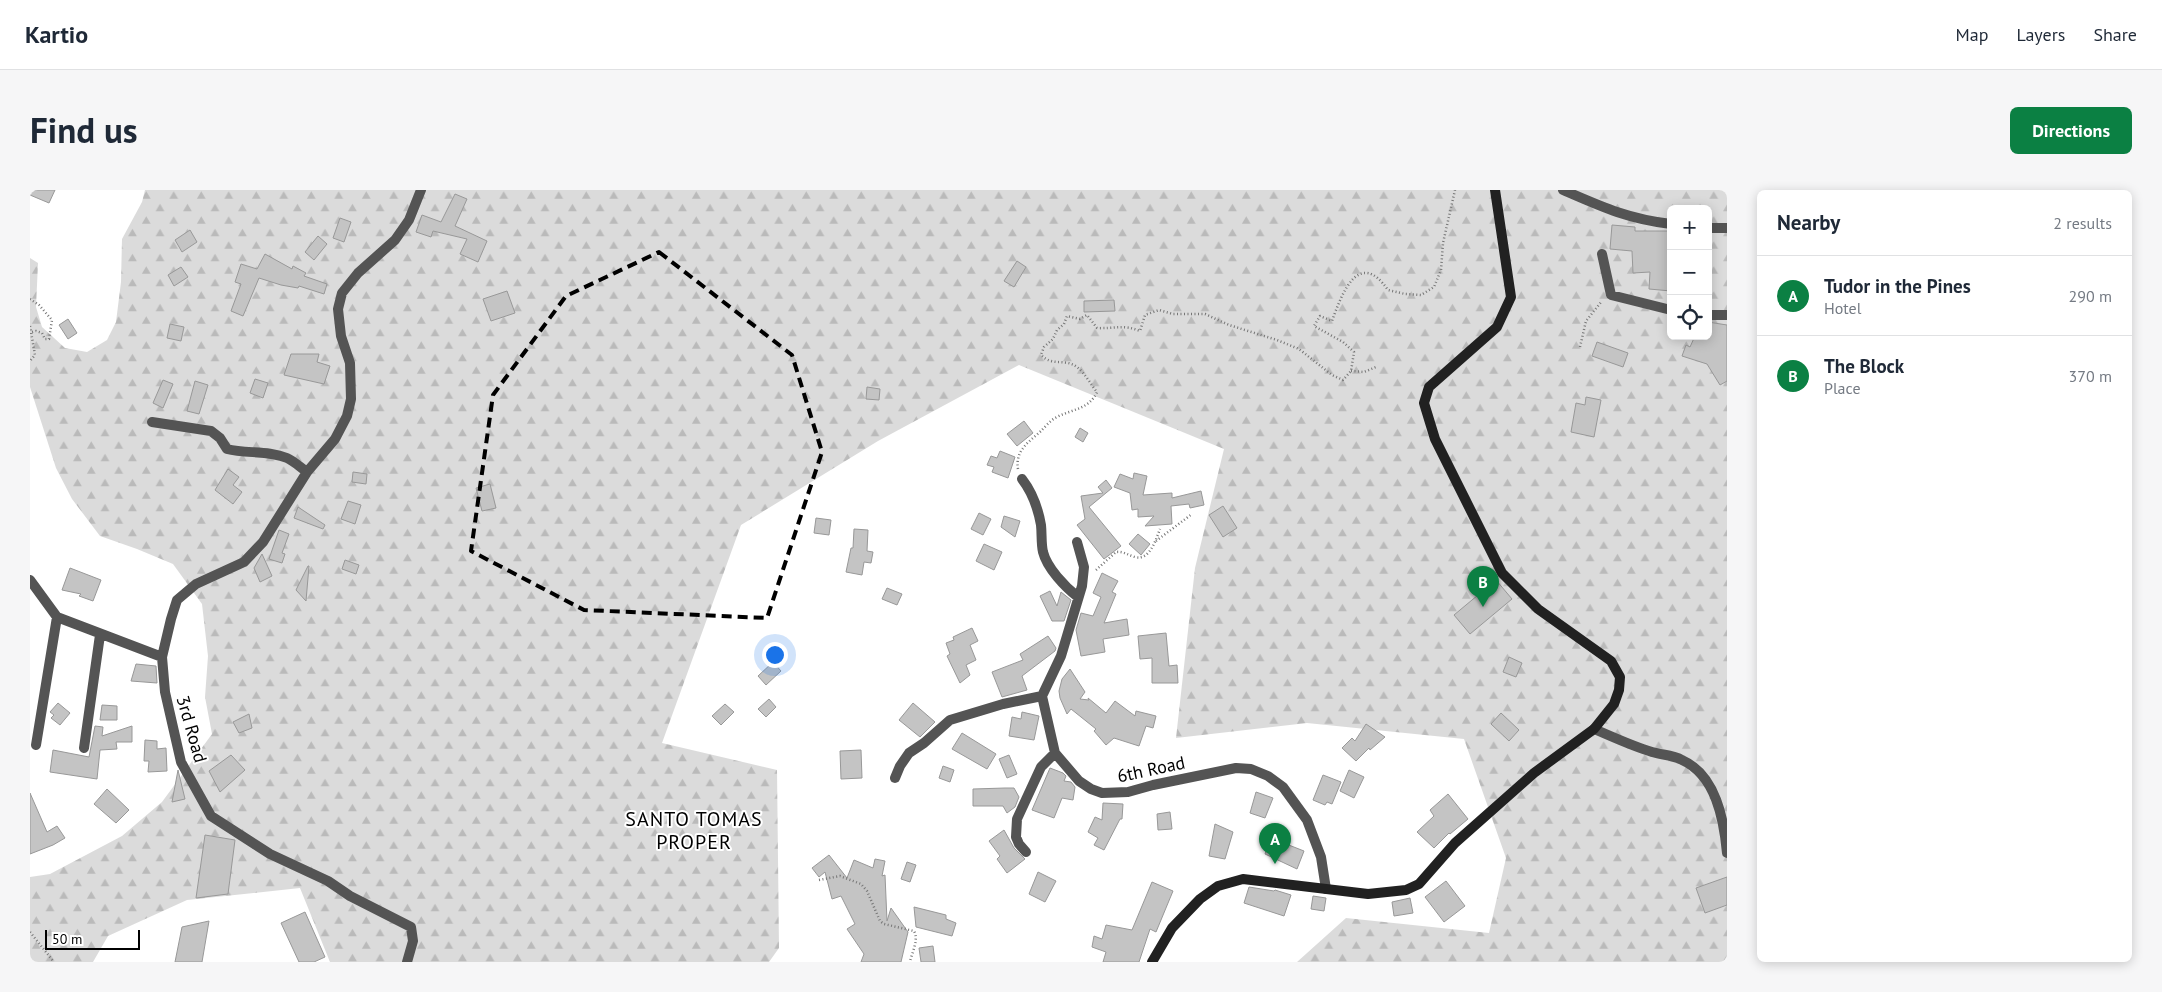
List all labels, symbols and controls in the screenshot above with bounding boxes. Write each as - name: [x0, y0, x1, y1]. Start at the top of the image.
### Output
- text: Kartio: [25, 19, 88, 50]
- text: Map: [1956, 23, 1988, 46]
- text: Layers: [2016, 23, 2065, 46]
- text: Share: [2093, 23, 2137, 46]
- text: Find us: [30, 107, 138, 153]
- button: Directions: [2010, 107, 2132, 154]
- map controls: [1667, 205, 1712, 340]
- button: +: [1667, 205, 1712, 250]
- text: Nearby: [1777, 209, 1840, 236]
- text: 2 results: [2053, 213, 2112, 233]
- button: −: [1667, 250, 1712, 295]
- text: Tudor in the Pines: [1824, 274, 1971, 298]
- text: A: [1788, 286, 1798, 306]
- text: 290 m: [2069, 286, 2112, 306]
- button: locate: [1667, 295, 1712, 340]
- text: Hotel: [1824, 298, 1861, 318]
- text: The Block: [1824, 354, 1904, 378]
- text: B: [1788, 366, 1798, 386]
- text: 370 m: [2069, 366, 2112, 386]
- text: Place: [1824, 378, 1861, 398]
- pin: B: [1467, 566, 1499, 607]
- your location: [762, 642, 788, 668]
- street label: 3rd Road: [172, 693, 212, 765]
- street label: 6th Road: [1115, 751, 1187, 787]
- district label: SANTO TOMAS PROPER: [625, 806, 763, 855]
- pin: A: [1259, 823, 1291, 864]
- scale bar: [45, 927, 140, 950]
- text: 50 m: [52, 930, 82, 948]

